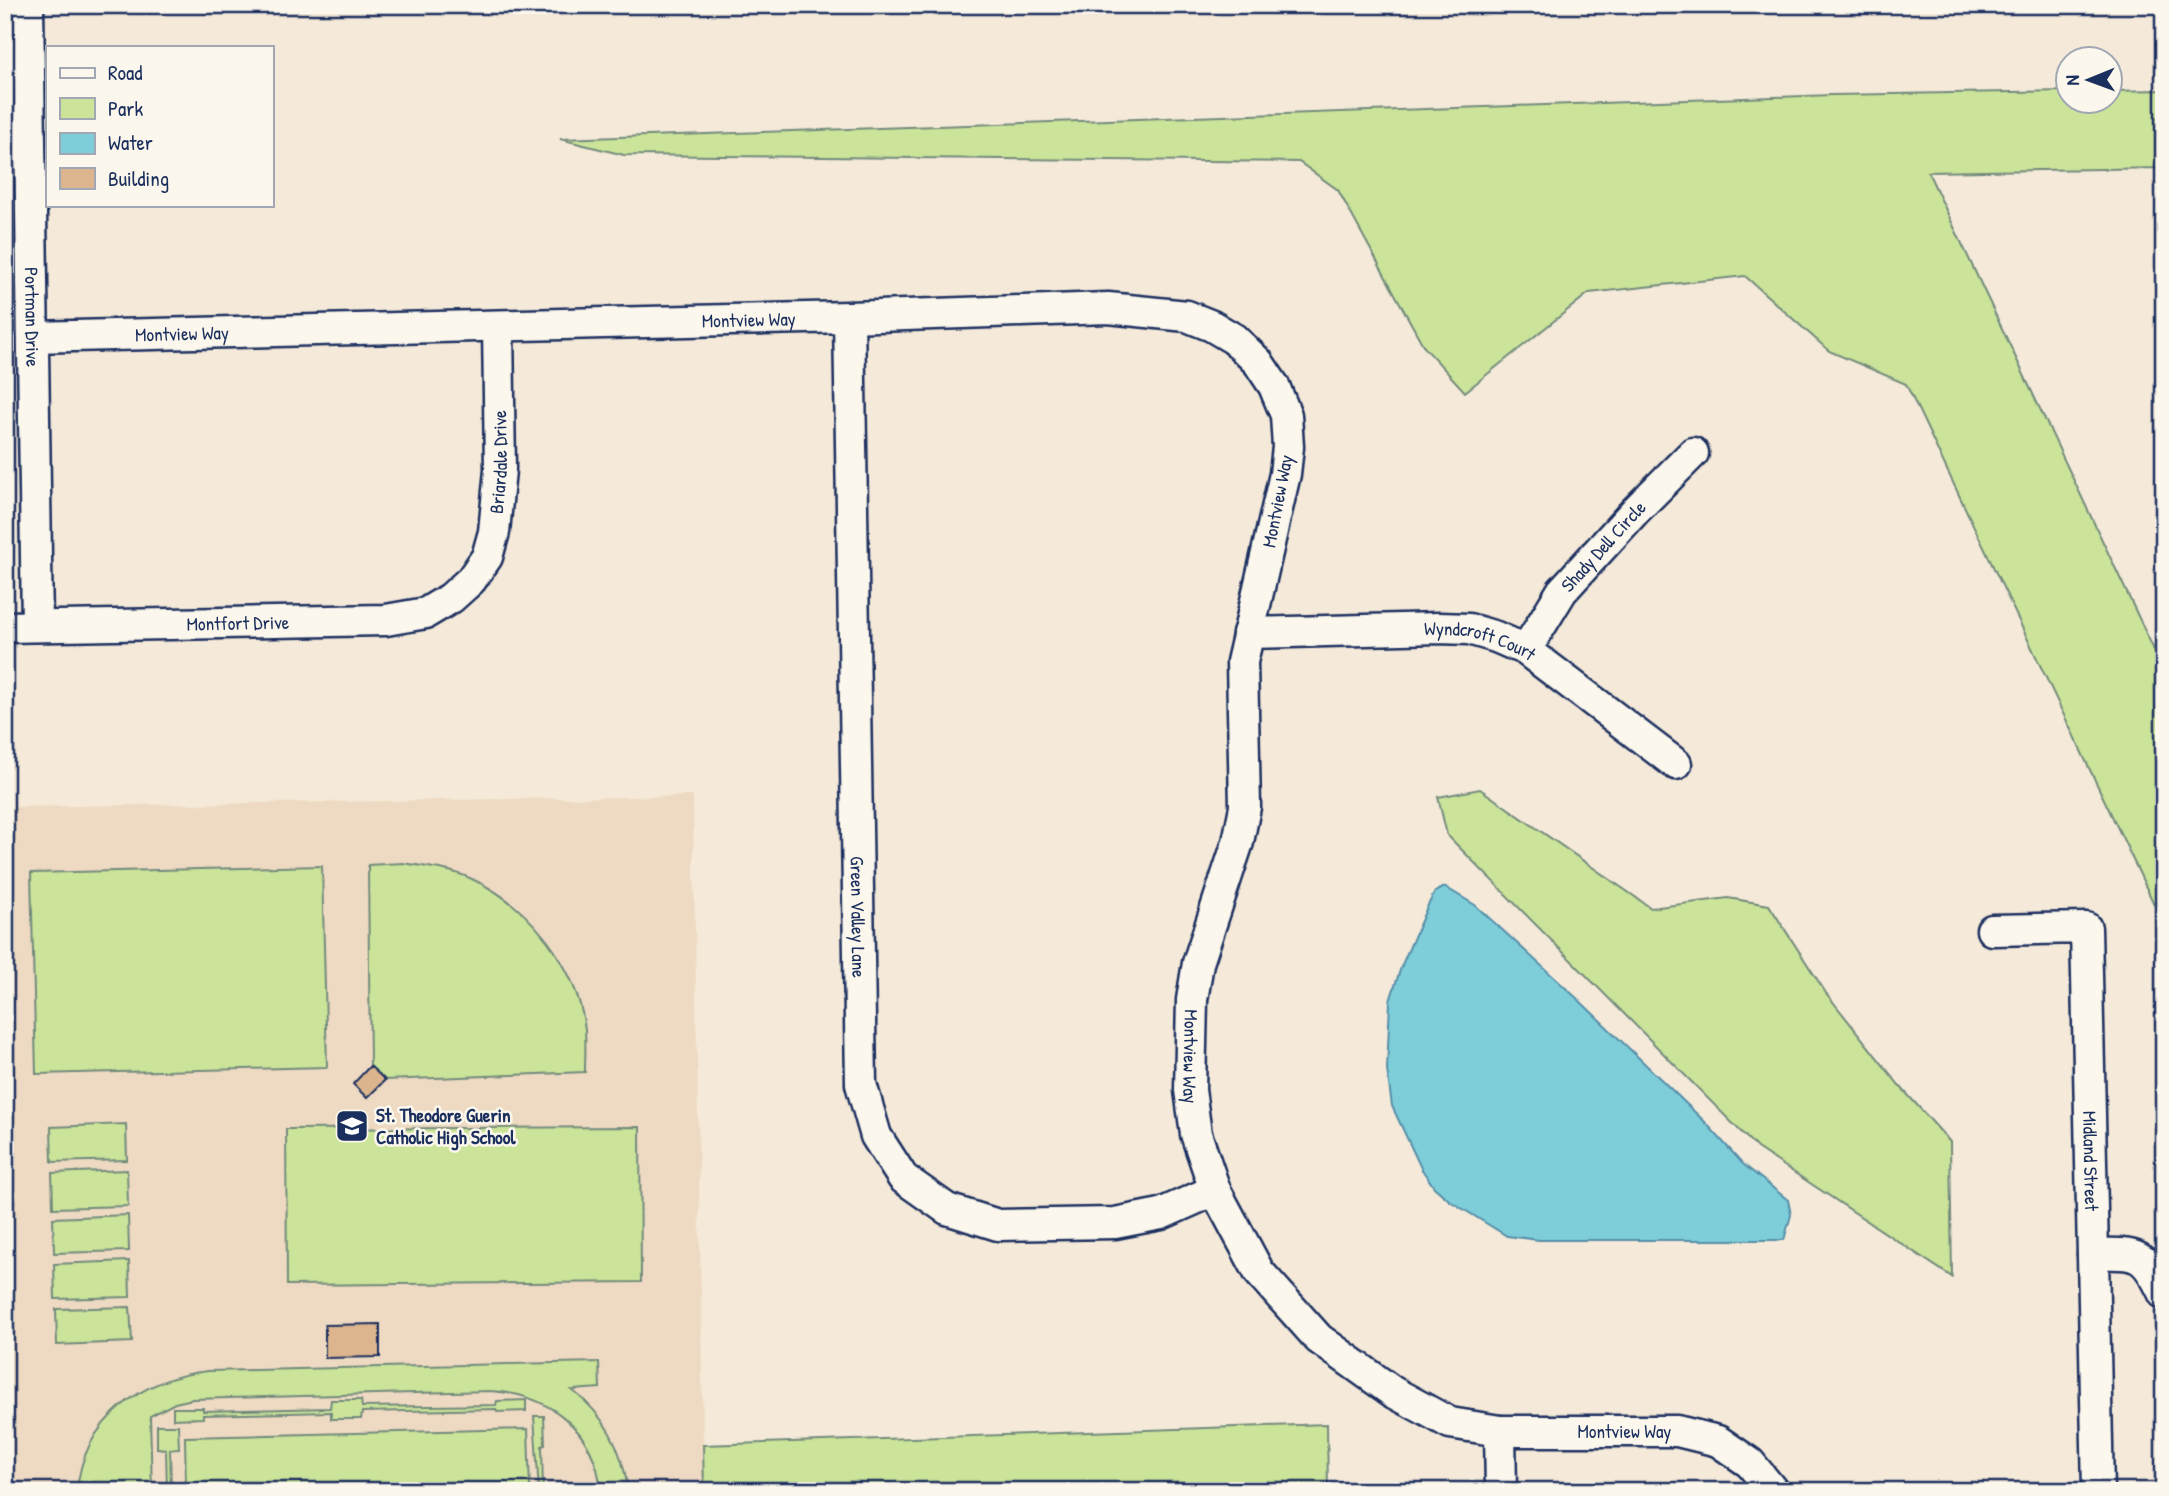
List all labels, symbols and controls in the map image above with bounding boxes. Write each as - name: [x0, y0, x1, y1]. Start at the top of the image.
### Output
- legend: [46, 46, 273, 206]
- north arrow: [2054, 46, 2124, 116]
- text: Road: [108, 58, 142, 87]
- text: N: [2059, 75, 2085, 86]
- text: Park: [108, 94, 143, 123]
- text: Water: [108, 128, 153, 157]
- text: Building: [108, 164, 169, 193]
- street label: Portman Drive: [19, 267, 46, 368]
- street label: Montview Way: [701, 305, 796, 334]
- street label: Montview Way: [135, 319, 229, 347]
- street label: Briardale Drive: [483, 410, 513, 515]
- street label: Montview Way: [1255, 452, 1299, 550]
- street label: Shady Dell Circle: [1555, 494, 1652, 597]
- street label: Montfort Drive: [186, 609, 290, 637]
- street label: Wyndcroft Court: [1424, 615, 1542, 667]
- street label: Green Valley Lane: [844, 856, 872, 978]
- street label: Montview Way: [1177, 1009, 1205, 1105]
- place label: St. Theodore Guerin Catholic High School: [376, 1102, 516, 1151]
- school or university icon: St. Theodore Guerin Catholic High School: [333, 1107, 371, 1145]
- street label: Midland Street: [2077, 1111, 2105, 1212]
- street label: Montview Way: [1577, 1418, 1671, 1444]

